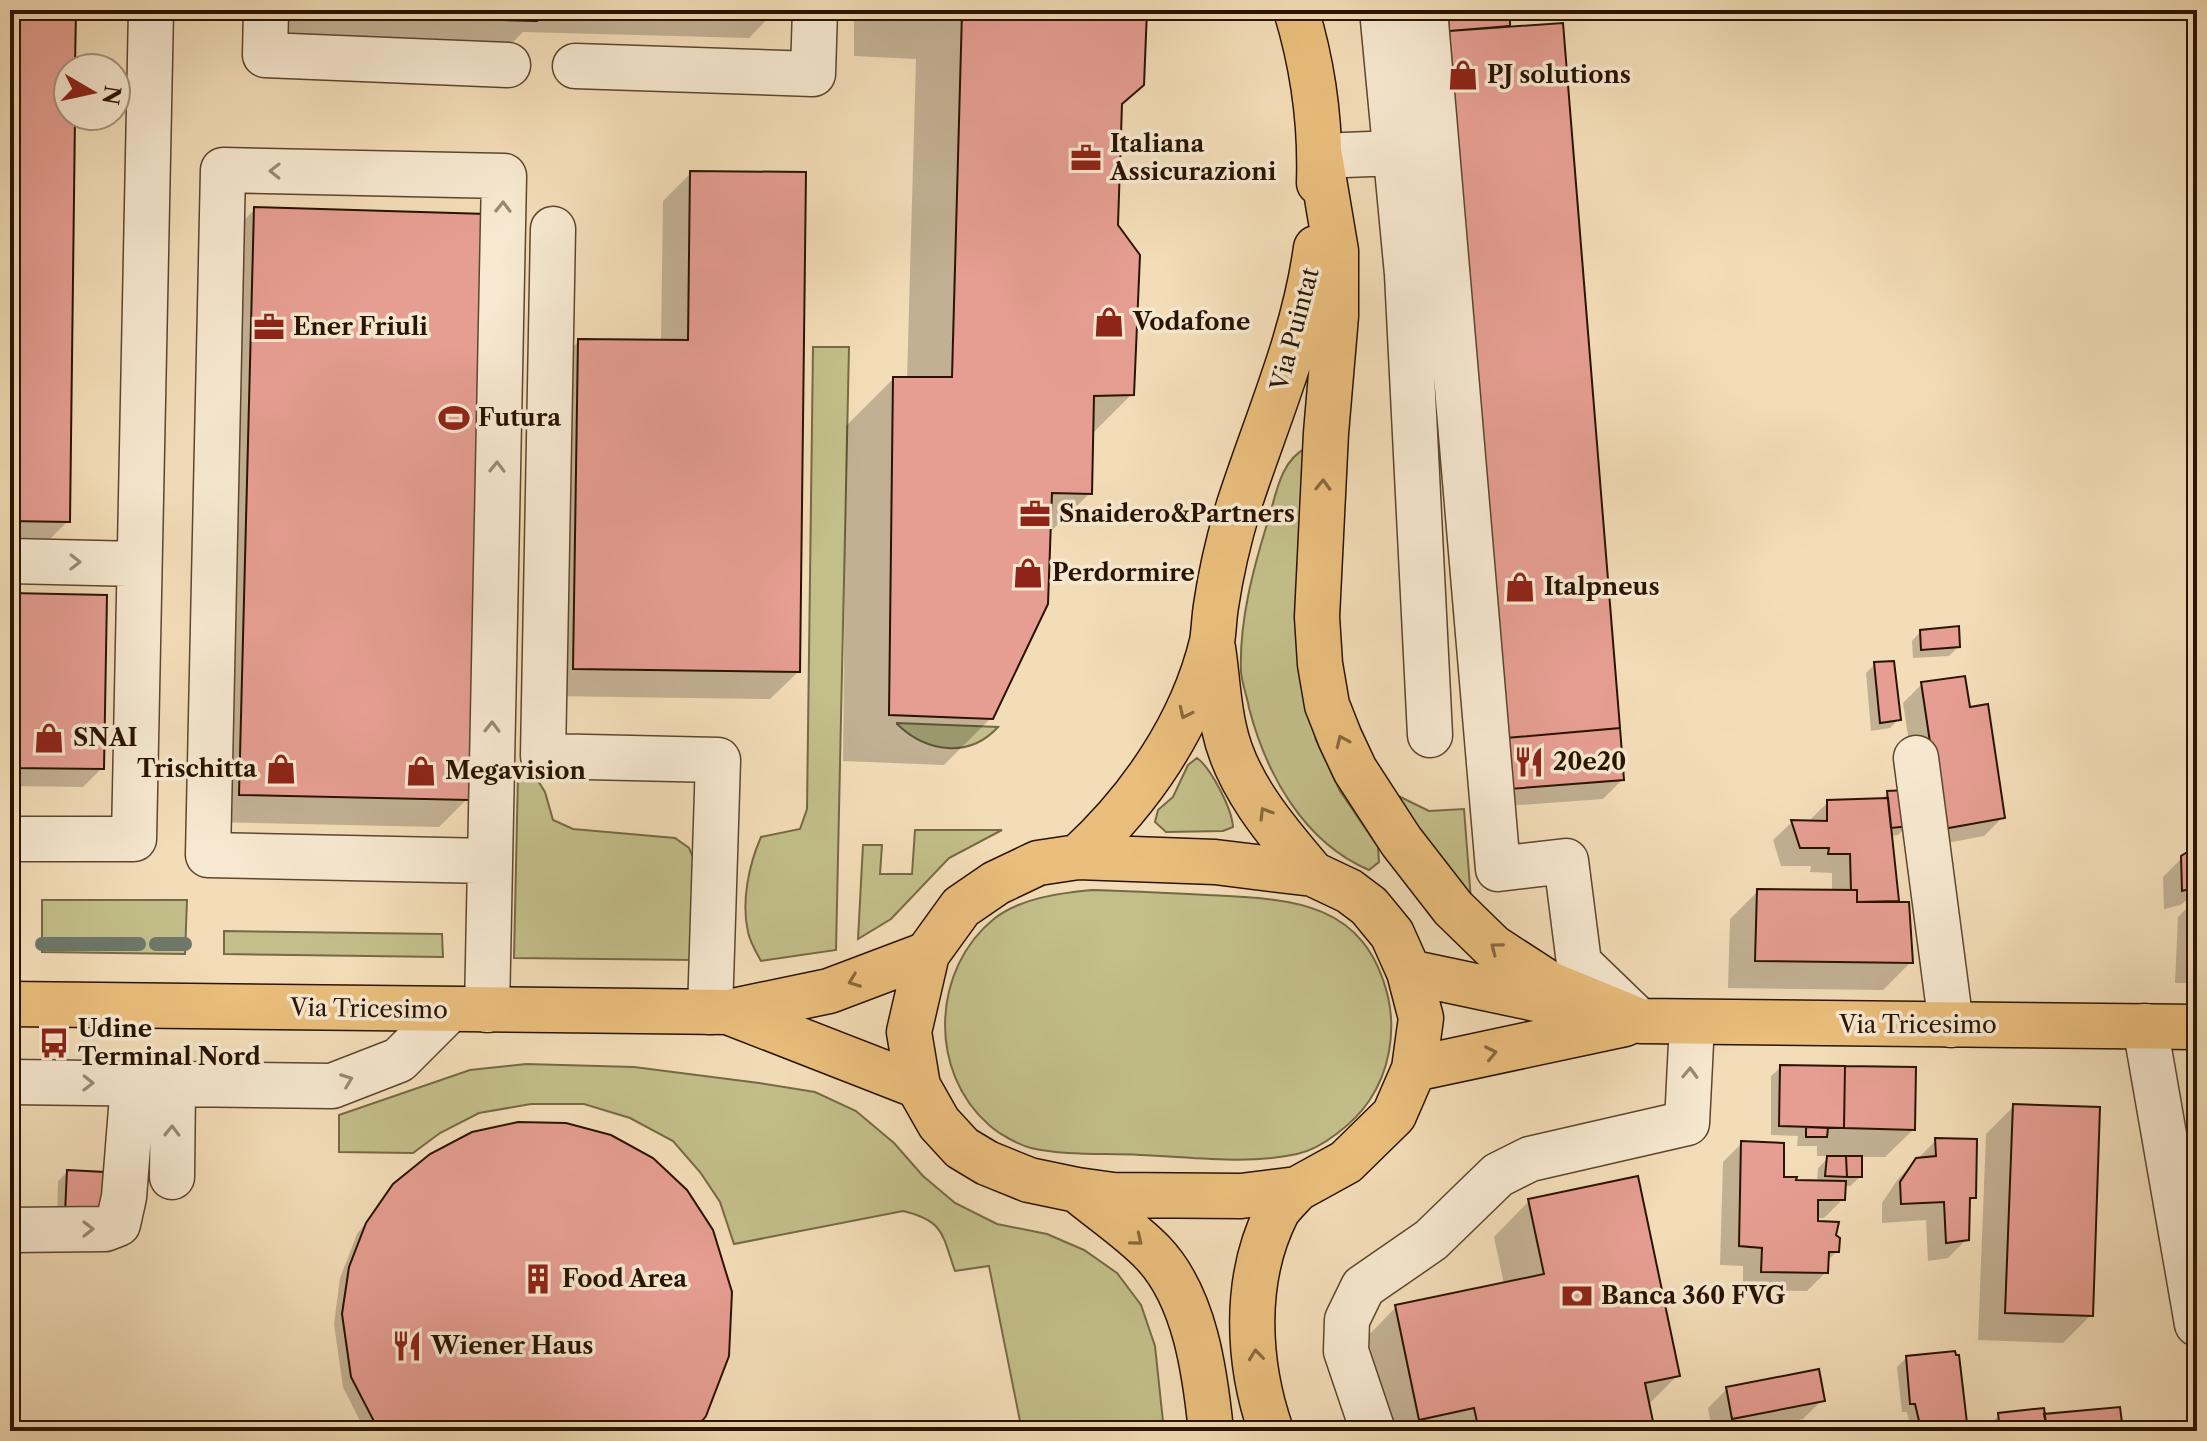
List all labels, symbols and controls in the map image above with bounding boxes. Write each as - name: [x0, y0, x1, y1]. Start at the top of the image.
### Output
- north arrow: [52, 52, 132, 132]
- shop icon: PJ solutions: [1446, 58, 1480, 92]
- place label: PJ solutions: [1487, 60, 1631, 89]
- text: N: [96, 83, 126, 107]
- place label: Italiana Assicurazioni: [1109, 129, 1277, 186]
- office icon: Italiana Assicurazioni: [1069, 141, 1103, 175]
- one-way arrow: [268, 163, 281, 180]
- one-way arrow: [495, 200, 512, 213]
- street label: Via Puintat: [1264, 264, 1325, 394]
- shop icon: Vodafone: [1092, 305, 1126, 339]
- place label: Vodafone: [1132, 307, 1250, 336]
- office icon: Ener Friuli: [252, 310, 286, 344]
- place label: Ener Friuli: [293, 312, 428, 341]
- sports icon: Futura: [437, 401, 471, 435]
- place label: Futura: [478, 403, 562, 432]
- one-way arrow: [489, 460, 506, 473]
- one-way arrow: [1315, 478, 1332, 491]
- office icon: Snaidero&Partners: [1018, 497, 1052, 531]
- place label: Snaidero&Partners: [1059, 499, 1295, 528]
- one-way arrow: [69, 554, 82, 571]
- shop icon: Perdormire: [1011, 556, 1045, 590]
- place label: Perdormire: [1052, 558, 1195, 587]
- shop icon: Italpneus: [1503, 570, 1537, 604]
- place label: Italpneus: [1544, 572, 1660, 601]
- one-way arrow: [1179, 705, 1195, 720]
- one-way arrow: [483, 720, 500, 733]
- shop icon: SNAI: [32, 721, 66, 755]
- place label: SNAI: [73, 723, 138, 752]
- one-way arrow: [1335, 735, 1351, 749]
- restaurant icon: 20e20: [1512, 745, 1546, 779]
- place label: 20e20: [1553, 747, 1626, 776]
- shop icon: Trischitta: [264, 752, 298, 786]
- place label: Trischitta: [137, 754, 258, 783]
- shop icon: Megavision: [404, 754, 438, 788]
- place label: Megavision: [445, 756, 587, 785]
- one-way arrow: [1259, 807, 1275, 822]
- one-way arrow: [1490, 943, 1505, 958]
- one-way arrow: [848, 971, 862, 988]
- street label: Via Tricesimo: [289, 993, 448, 1024]
- street label: Via Tricesimo: [1838, 1010, 1997, 1039]
- place label: Udine Terminal Nord: [78, 1014, 261, 1071]
- bus stop icon: Udine Terminal Nord: [37, 1026, 71, 1060]
- one-way arrow: [1483, 1045, 1497, 1062]
- one-way arrow: [1681, 1066, 1698, 1079]
- one-way arrow: [339, 1073, 353, 1090]
- one-way arrow: [82, 1075, 95, 1092]
- one-way arrow: [164, 1124, 181, 1137]
- one-way arrow: [82, 1220, 95, 1238]
- one-way arrow: [1128, 1230, 1142, 1245]
- building icon: Food Area: [521, 1262, 555, 1296]
- place label: Food Area: [562, 1264, 688, 1293]
- bank icon: Banca 360 FVG: [1560, 1279, 1594, 1313]
- place label: Banca 360 FVG: [1601, 1281, 1785, 1310]
- restaurant icon: Wiener Haus: [390, 1329, 424, 1363]
- place label: Wiener Haus: [430, 1331, 593, 1360]
- one-way arrow: [1247, 1348, 1264, 1361]

